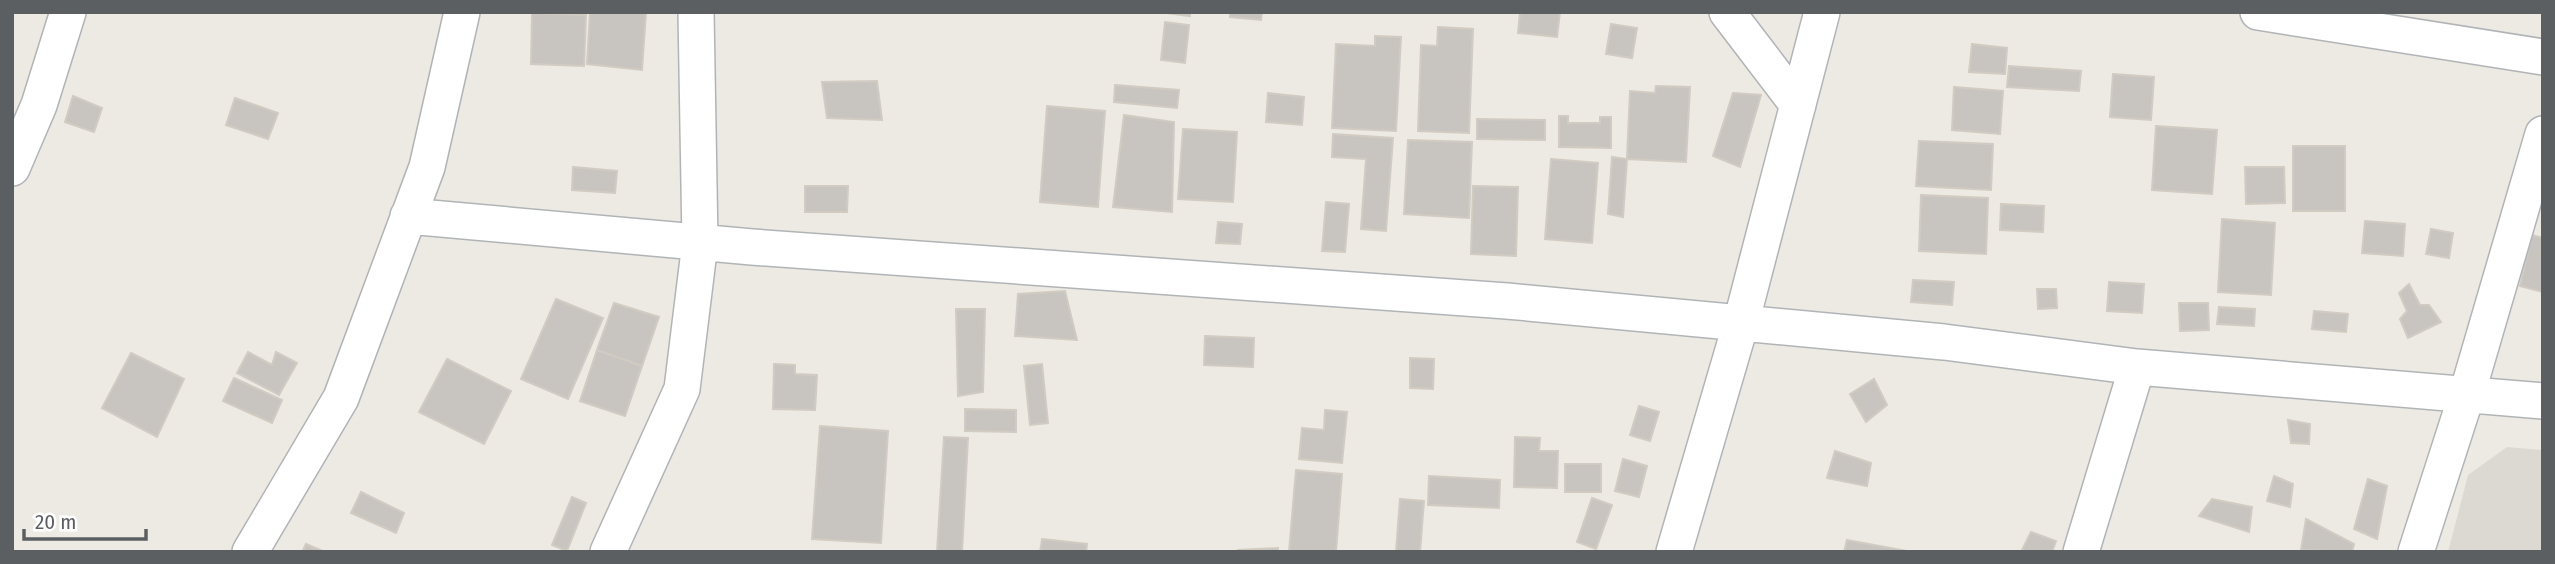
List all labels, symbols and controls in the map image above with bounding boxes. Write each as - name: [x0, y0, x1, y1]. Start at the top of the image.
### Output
- scale bar: [24, 498, 147, 542]
- text: 20 m: [35, 509, 76, 535]

